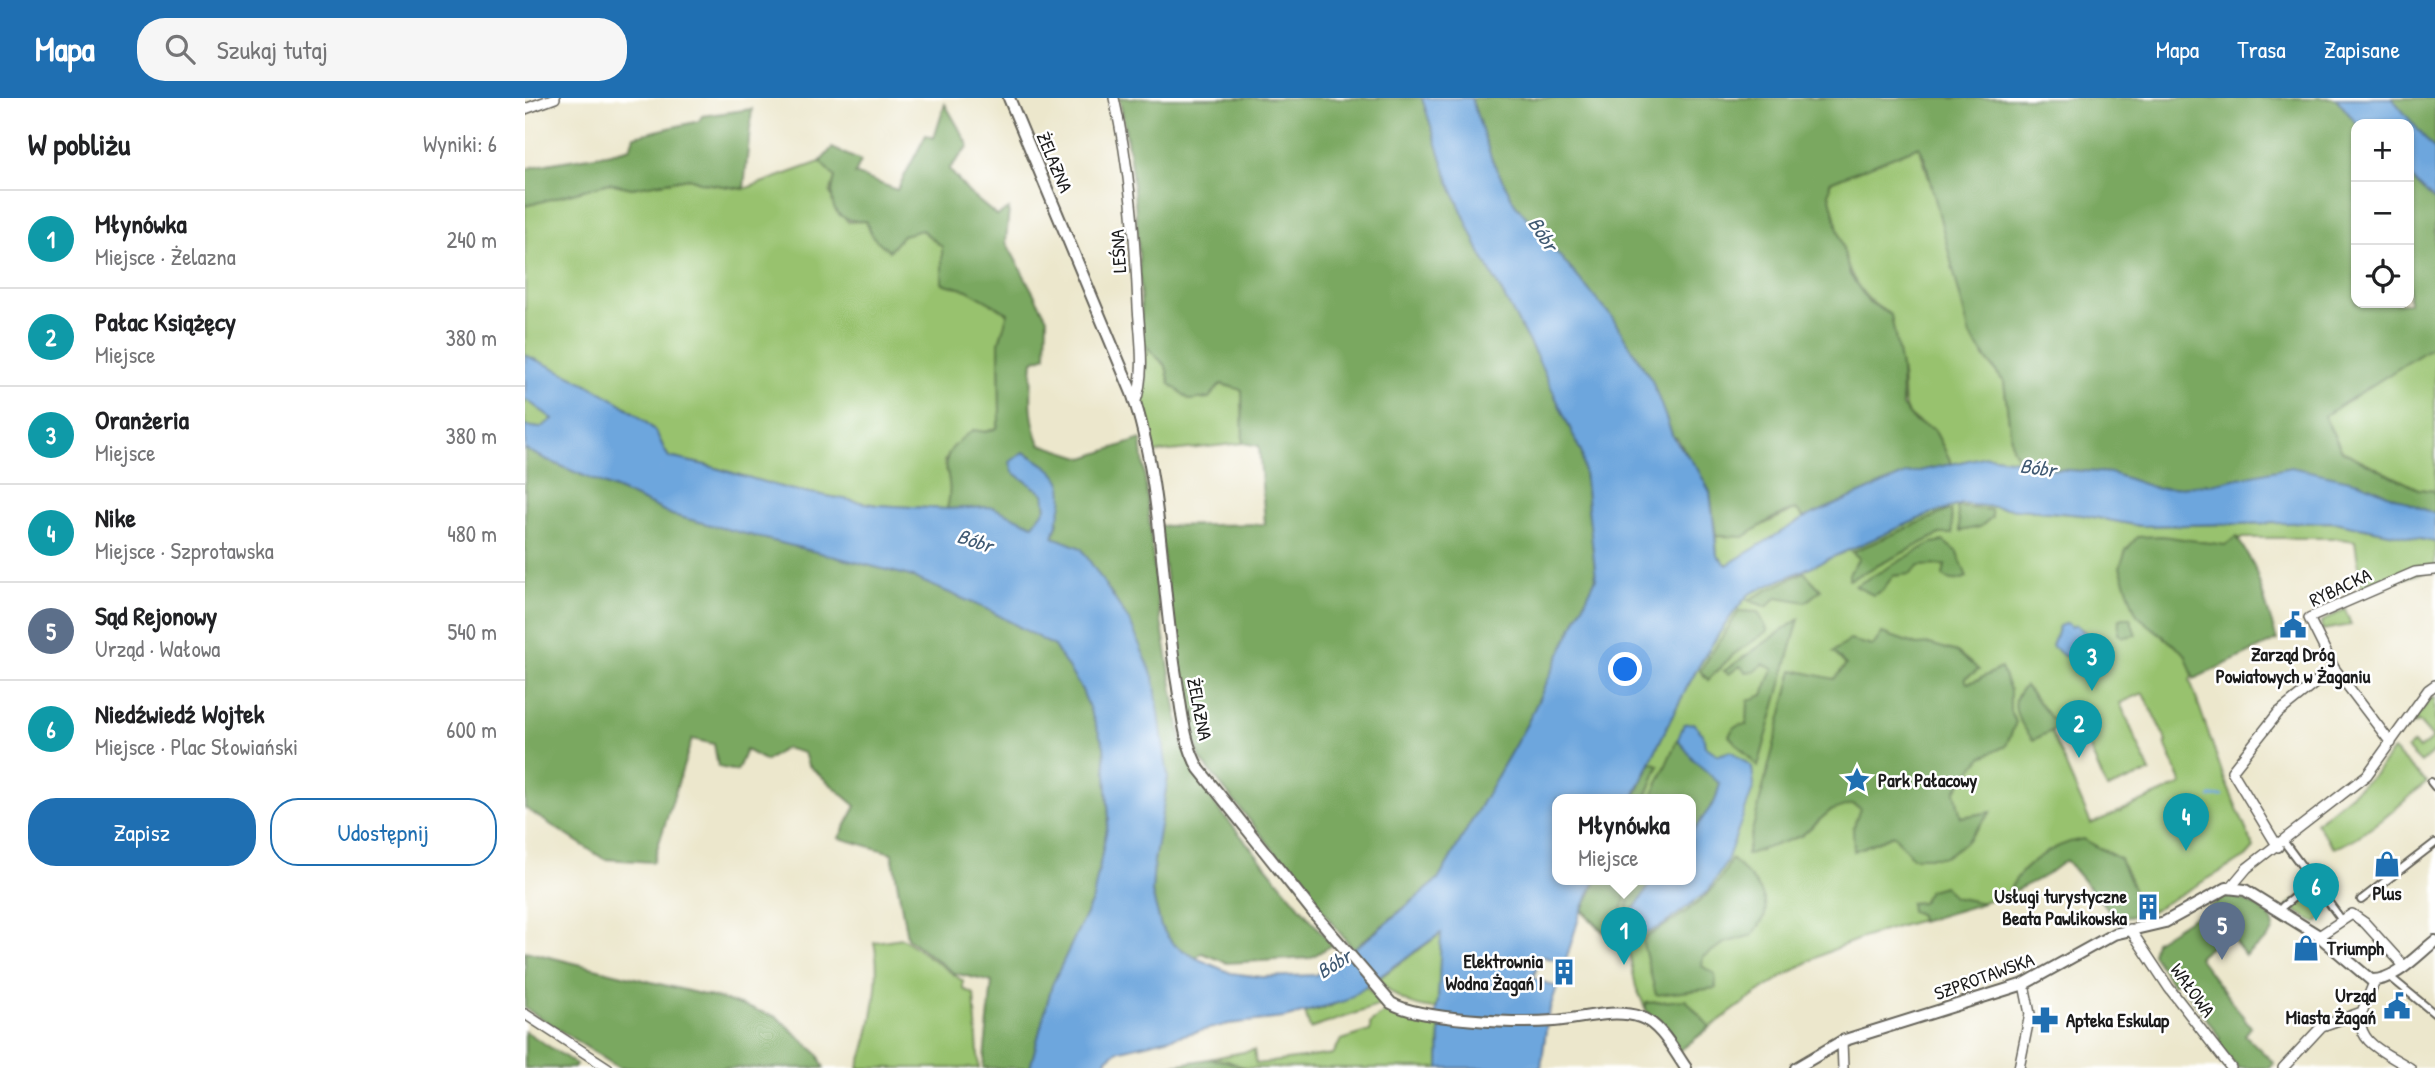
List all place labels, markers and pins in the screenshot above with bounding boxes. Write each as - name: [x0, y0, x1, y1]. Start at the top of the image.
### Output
- public building icon: Zarząd Dróg Powiatowych w Żaganiu: [2278, 610, 2308, 640]
- pin: 3: [2069, 633, 2115, 691]
- place label: Zarząd Dróg Powiatowych w Żaganiu: [2216, 641, 2371, 690]
- pin: 2: [2056, 700, 2102, 758]
- place icon: Park Pałacowy: [1842, 765, 1872, 795]
- place label: Park Pałacowy: [1878, 767, 1977, 794]
- pin: 4: [2163, 793, 2209, 851]
- shop icon: Plus: [2372, 849, 2402, 879]
- pin: 6: [2293, 863, 2339, 921]
- place label: Plus: [2372, 880, 2402, 906]
- place label: Usługi turystyczne Beata Pawlikowska: [1994, 883, 2128, 931]
- building icon: Usługi turystyczne Beata Pawlikowska: [2133, 892, 2163, 922]
- pin: 5: [2199, 902, 2245, 960]
- pin: 1: [1601, 907, 1647, 965]
- shop icon: Triumph: [2291, 933, 2321, 963]
- place label: Triumph: [2326, 935, 2384, 962]
- place label: Elektrownia Wodna Żagań I: [1445, 948, 1544, 997]
- building icon: Elektrownia Wodna Żagań I: [1549, 957, 1579, 987]
- place label: Urząd Miasta Żagań: [2286, 982, 2377, 1031]
- public building icon: Urząd Miasta Żagań: [2382, 991, 2412, 1021]
- pharmacy icon: Apteka Eskulap: [2030, 1005, 2060, 1035]
- place label: Apteka Eskulap: [2066, 1007, 2170, 1034]

